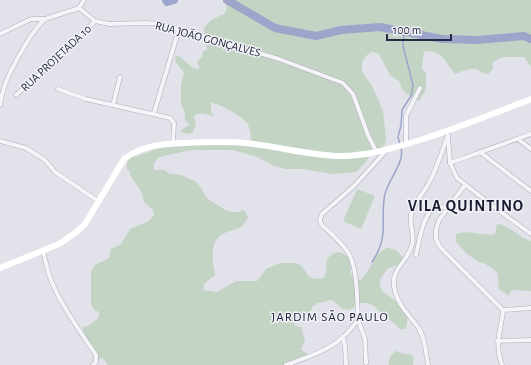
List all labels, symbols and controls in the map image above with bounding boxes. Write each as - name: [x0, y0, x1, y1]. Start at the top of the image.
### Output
- scale bar: [387, 16, 451, 42]
- street label: RUA JOÃO GONÇALVES: [154, 17, 263, 59]
- street label: RUA PROJETADA 10: [18, 22, 94, 94]
- text: 100 m: [393, 24, 421, 36]
- district label: VILA QUINTINO: [408, 198, 524, 215]
- district label: JARDIM SÃO PAULO: [271, 309, 389, 324]

